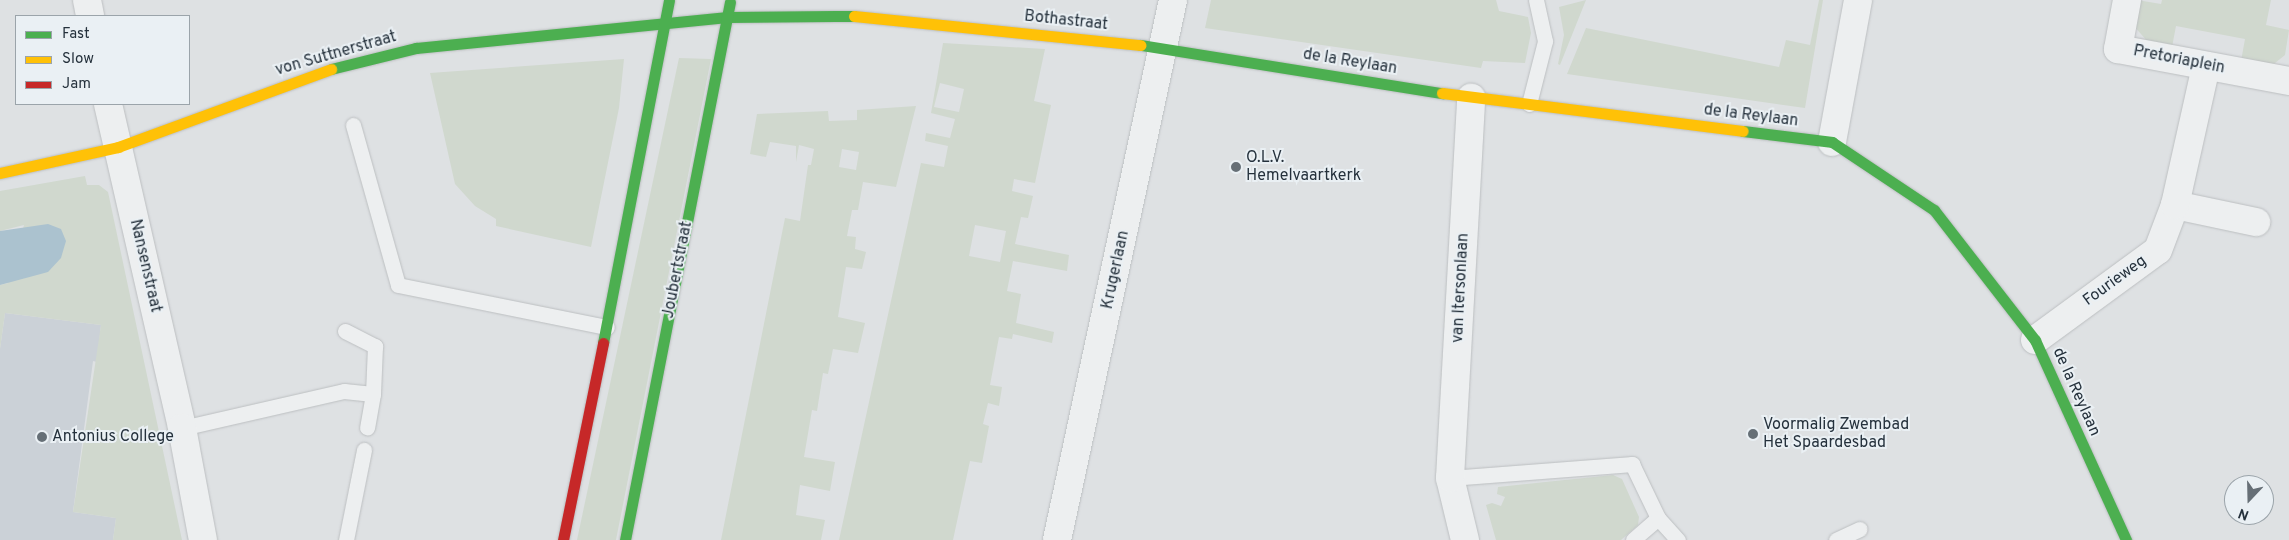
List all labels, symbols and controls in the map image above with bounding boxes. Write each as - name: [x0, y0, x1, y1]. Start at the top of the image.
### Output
- street label: Bothastraat: [1023, 7, 1109, 35]
- legend: [15, 15, 190, 105]
- text: Fast: [62, 25, 90, 44]
- street label: von Suttnerstraat: [273, 28, 399, 80]
- street label: Pretoriaplein: [2132, 42, 2226, 78]
- street label: de la Reylaan: [1302, 45, 1398, 79]
- text: Slow: [62, 50, 94, 69]
- text: Jam: [62, 75, 91, 94]
- street label: de la Reylaan: [1703, 101, 1799, 131]
- place label: O.L.V. Hemelvaartkerk: [1246, 148, 1361, 186]
- marker: O.L.V. Hemelvaartkerk: [1230, 161, 1242, 173]
- street label: Nansenstraat: [125, 218, 165, 314]
- street label: Joubertstraat: [659, 220, 697, 320]
- street label: Krugerlaan: [1098, 229, 1134, 311]
- street label: van Itersonlaan: [1449, 233, 1473, 343]
- street label: Fourieweg: [2080, 252, 2150, 310]
- street label: de la Reylaan: [2048, 345, 2104, 439]
- place label: Voormalig Zwembad Het Spaardesbad: [1763, 415, 1909, 453]
- place label: Antonius College: [52, 427, 174, 447]
- marker: Voormalig Zwembad Het Spaardesbad: [1747, 428, 1759, 440]
- marker: Antonius College: [36, 431, 48, 443]
- north arrow: [2224, 475, 2274, 525]
- text: N: [2236, 504, 2252, 523]

